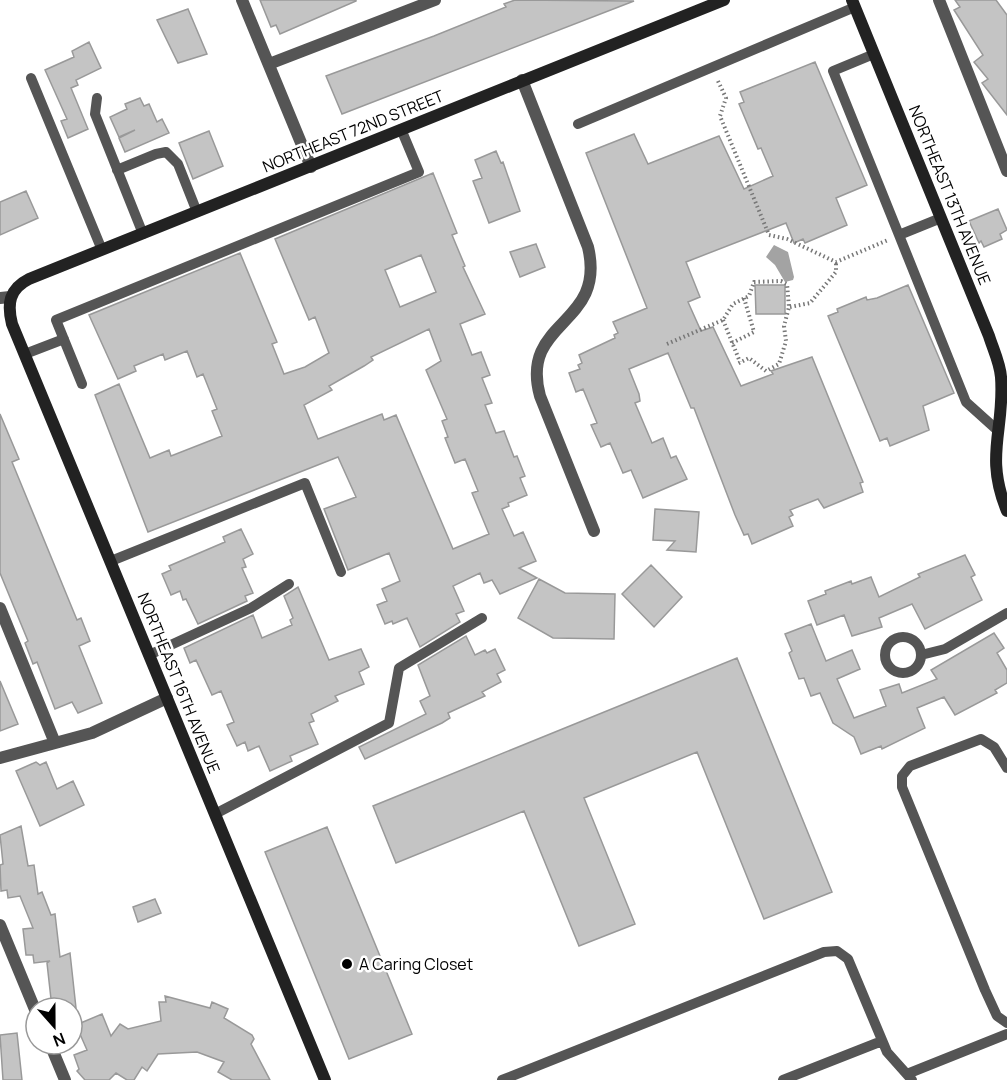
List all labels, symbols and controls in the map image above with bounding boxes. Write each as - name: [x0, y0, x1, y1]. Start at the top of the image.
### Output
- street label: NORTHEAST 72ND STREET: [259, 84, 447, 177]
- street label: NORTHEAST 13TH AVENUE: [904, 102, 996, 288]
- street label: NORTHEAST 16TH AVENUE: [133, 589, 225, 777]
- place label: A Caring Closet: [359, 953, 473, 975]
- marker: A Caring Closet: [340, 957, 354, 971]
- north arrow: [24, 996, 84, 1056]
- text: N: [50, 1028, 69, 1052]

